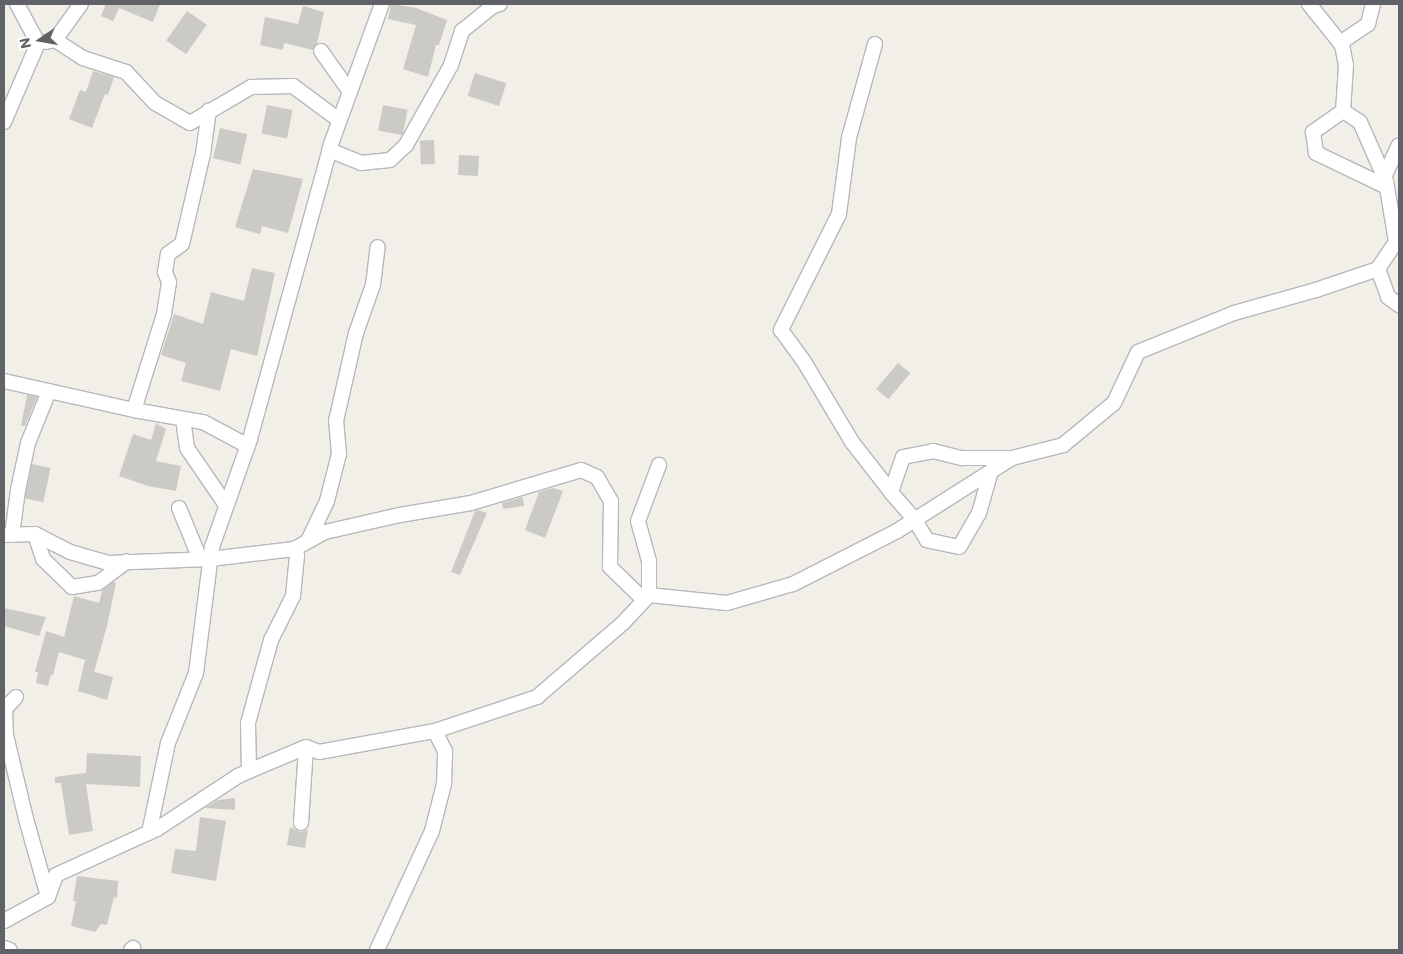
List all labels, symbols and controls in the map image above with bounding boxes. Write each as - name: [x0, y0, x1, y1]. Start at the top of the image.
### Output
- north arrow: [15, 15, 65, 65]
- text: N: [15, 36, 34, 50]

